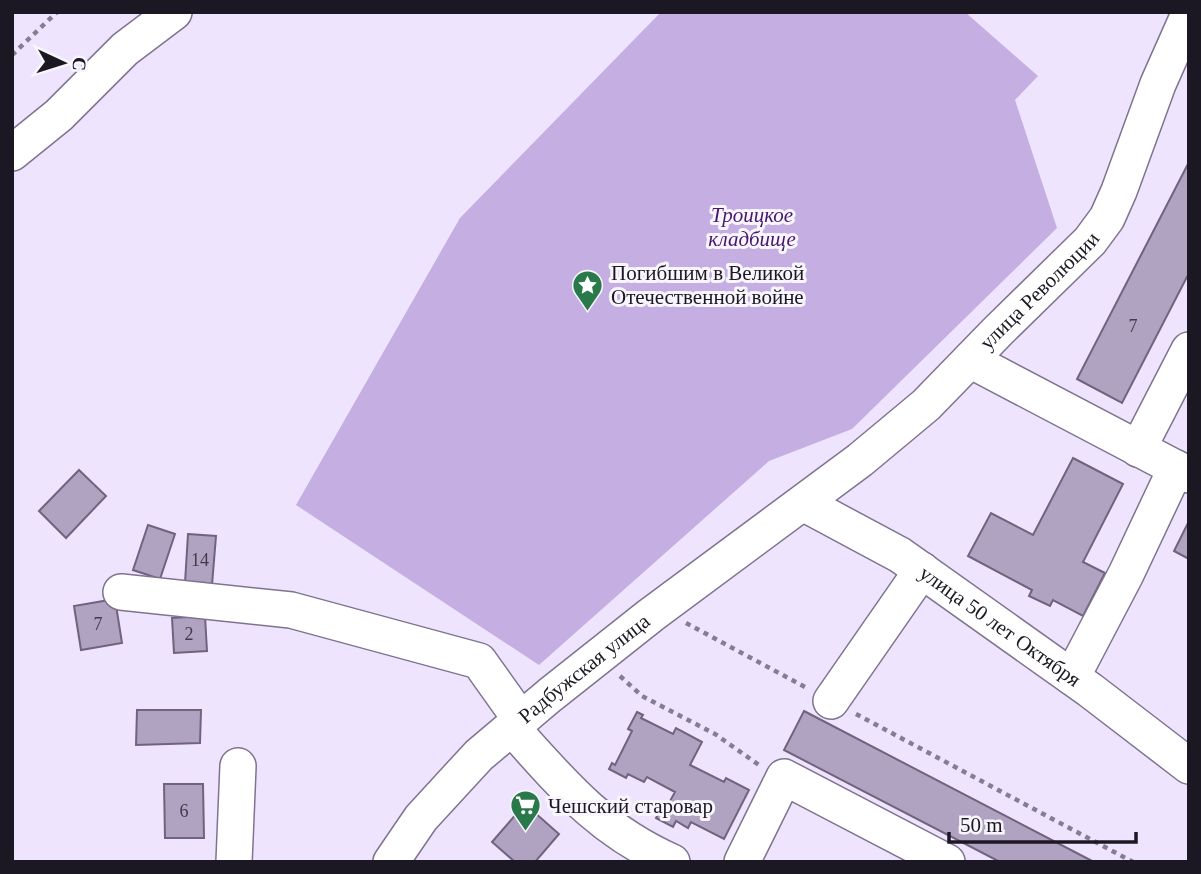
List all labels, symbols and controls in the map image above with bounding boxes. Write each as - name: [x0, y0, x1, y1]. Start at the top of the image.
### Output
- north arrow: [28, 28, 98, 98]
- text: С: [69, 57, 90, 72]
- park label: Троицкое кладбище: [708, 203, 796, 251]
- street label: улица Революции: [975, 227, 1105, 354]
- place label: Погибшим в Великой Отечественной войне: [611, 261, 804, 309]
- place icon: Погибшим в Великой Отечественной войне: [571, 268, 605, 312]
- house number: 7: [1129, 316, 1138, 336]
- house number: 14: [191, 550, 209, 570]
- street label: улица 50 лет Октября: [915, 561, 1086, 692]
- street label: Радбужская улица: [514, 608, 655, 728]
- house number: 7: [94, 614, 103, 634]
- house number: 2: [185, 624, 194, 644]
- supermarket icon: Чешский старовар: [508, 789, 542, 833]
- place label: Чешский старовар: [548, 794, 713, 818]
- scale bar: [949, 800, 1136, 844]
- house number: 6: [180, 801, 189, 821]
- text: 50 m: [960, 813, 1003, 837]

